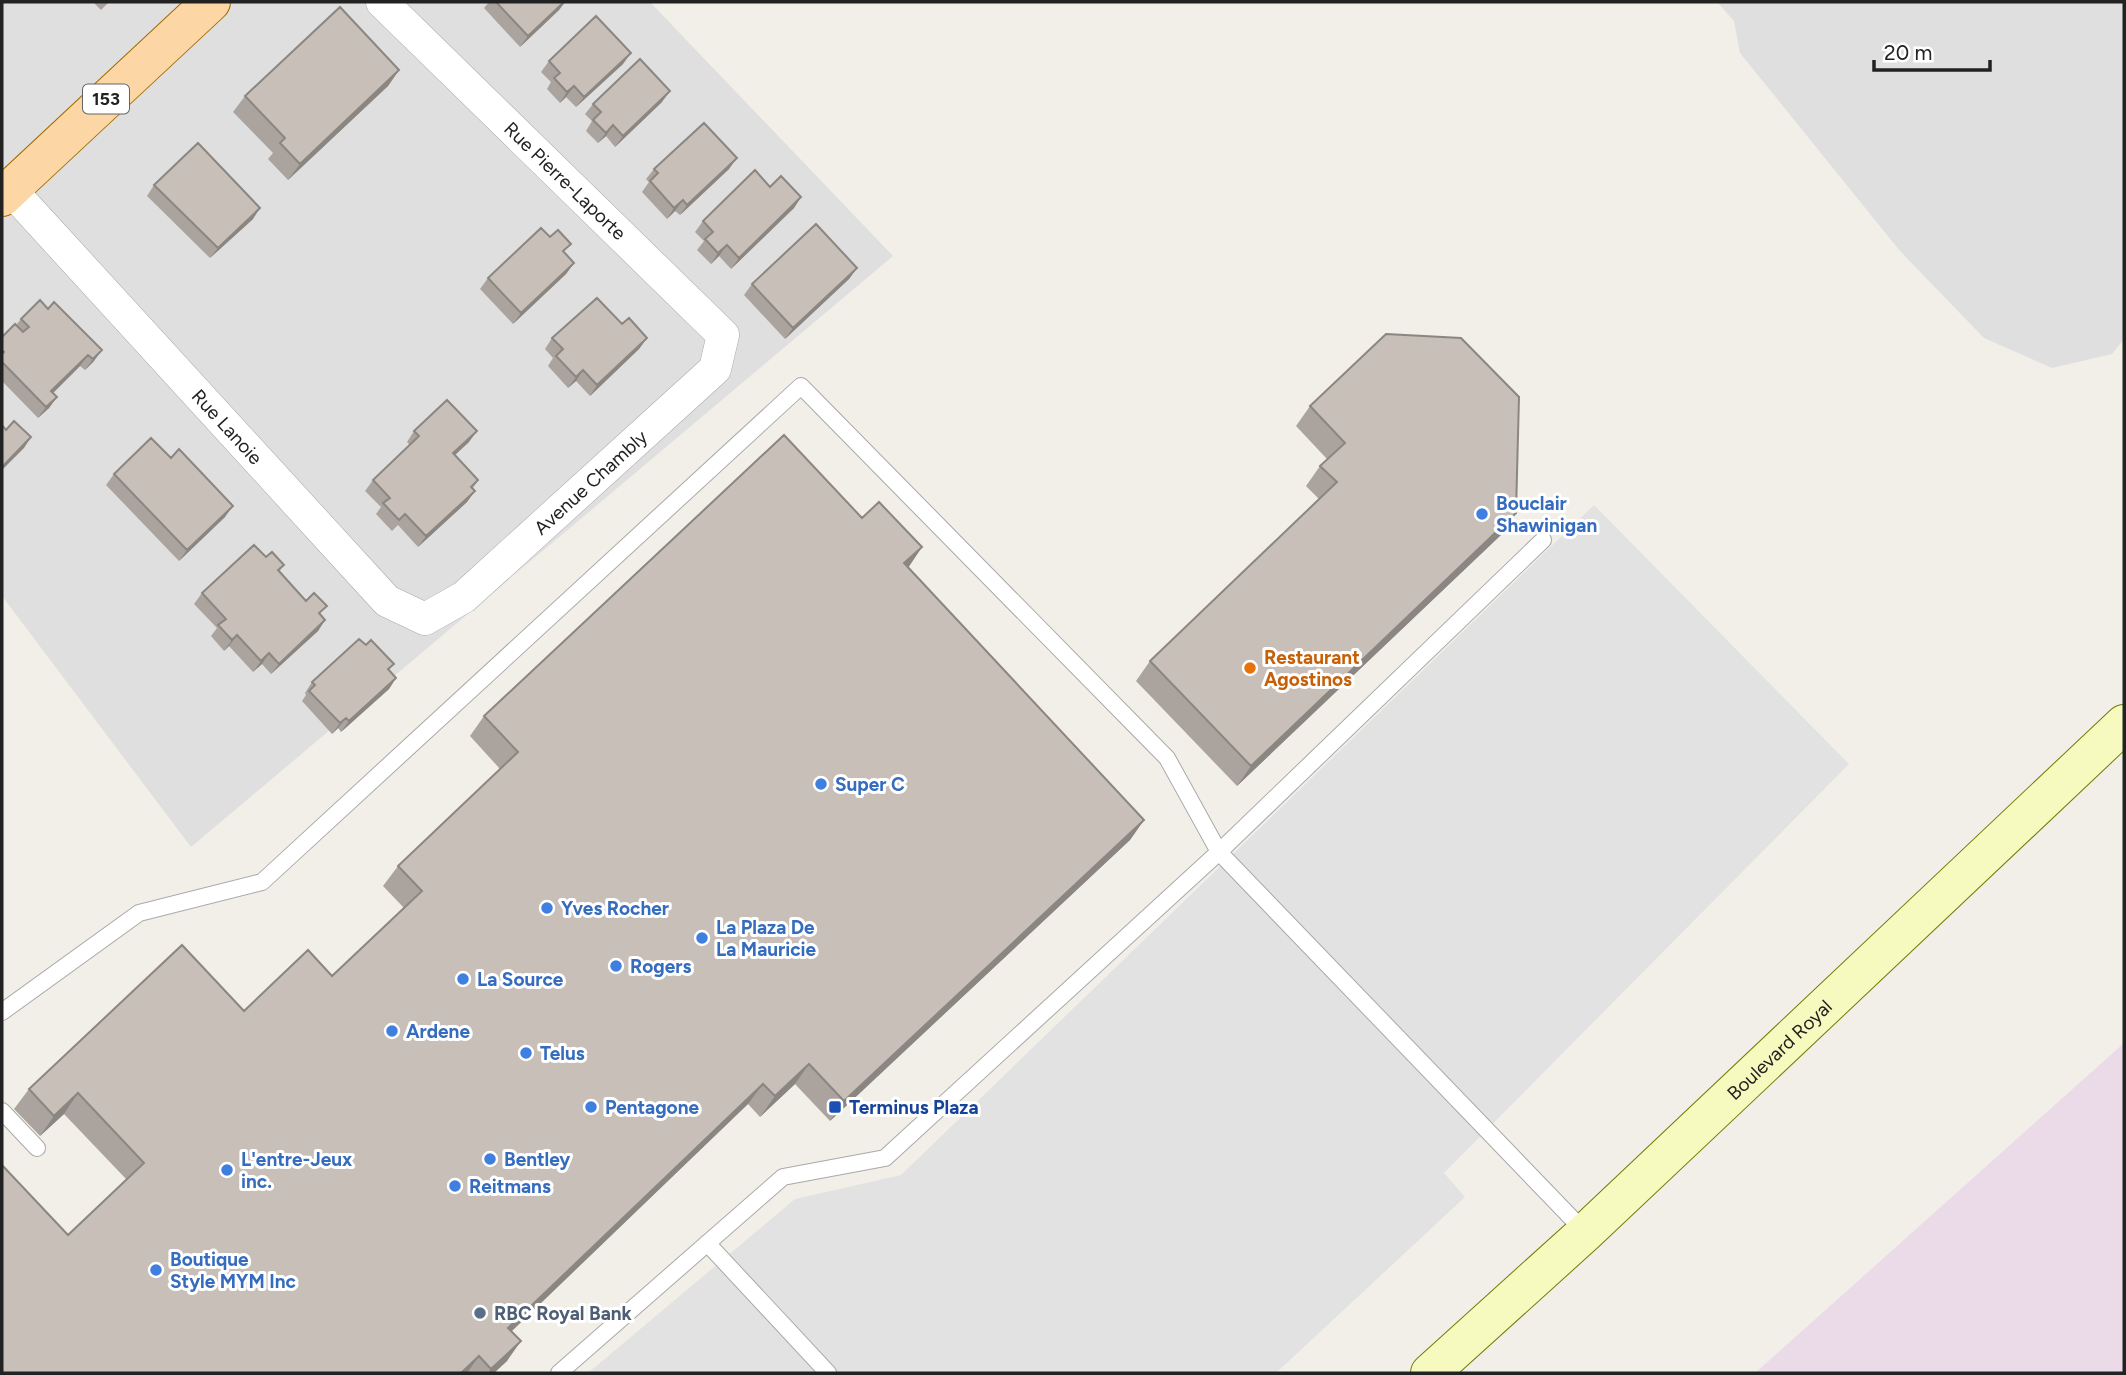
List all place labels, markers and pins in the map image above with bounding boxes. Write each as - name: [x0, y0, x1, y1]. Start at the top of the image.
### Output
- place label: Bouclair Shawinigan: [1496, 492, 1597, 537]
- marker: Bouclair Shawinigan: [1474, 506, 1490, 522]
- place label: Restaurant Agostinos: [1264, 646, 1360, 691]
- marker: Restaurant Agostinos: [1242, 660, 1258, 676]
- place label: Super C: [835, 773, 905, 796]
- marker: Super C: [813, 776, 829, 792]
- place label: Yves Rocher: [561, 897, 669, 920]
- marker: Yves Rocher: [539, 900, 555, 916]
- place label: La Plaza De La Mauricie: [716, 916, 817, 961]
- marker: La Plaza De La Mauricie: [694, 930, 710, 946]
- place label: Rogers: [630, 955, 691, 978]
- marker: Rogers: [608, 958, 624, 974]
- place label: La Source: [477, 968, 564, 991]
- marker: La Source: [455, 971, 471, 987]
- place label: Ardene: [406, 1020, 470, 1043]
- marker: Ardene: [384, 1023, 400, 1039]
- place label: Telus: [540, 1042, 585, 1065]
- marker: Telus: [518, 1045, 534, 1061]
- place label: Pentagone: [605, 1096, 699, 1119]
- place label: Terminus Plaza: [849, 1096, 979, 1119]
- marker: Pentagone: [583, 1099, 599, 1115]
- marker: Terminus Plaza: [827, 1099, 843, 1115]
- place label: L'entre-Jeux inc.: [241, 1148, 352, 1193]
- place label: Bentley: [504, 1148, 570, 1171]
- marker: Bentley: [482, 1151, 498, 1167]
- marker: L'entre-Jeux inc.: [219, 1162, 235, 1178]
- place label: Reitmans: [469, 1175, 551, 1198]
- marker: Reitmans: [447, 1178, 463, 1194]
- place label: Boutique Style MYM Inc: [170, 1248, 296, 1293]
- marker: Boutique Style MYM Inc: [148, 1262, 164, 1278]
- place label: RBC Royal Bank: [494, 1302, 633, 1325]
- marker: RBC Royal Bank: [472, 1305, 488, 1321]

